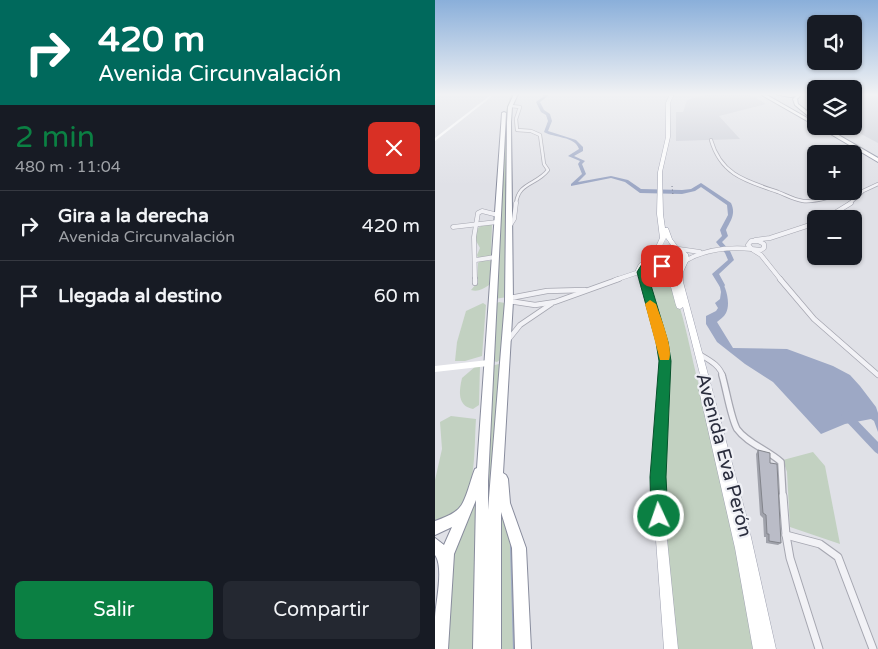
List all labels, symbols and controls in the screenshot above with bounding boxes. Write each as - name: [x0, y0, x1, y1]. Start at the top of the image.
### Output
- map controls: [807, 15, 862, 265]
- button: sound: [807, 15, 862, 70]
- text: 420 m: [98, 19, 205, 61]
- icon: right: [15, 20, 80, 85]
- text: Avenida Circunvalación: [98, 61, 341, 87]
- button: layers: [807, 80, 862, 135]
- text: 2 min: [15, 119, 95, 156]
- button: close: [368, 122, 420, 174]
- button: +: [807, 145, 862, 200]
- text: 480 m · 11:04: [15, 157, 121, 177]
- text: Gira a la derecha: [58, 205, 209, 227]
- button: −: [807, 210, 862, 265]
- icon: right: [15, 212, 43, 240]
- text: 420 m: [362, 215, 420, 237]
- text: Avenida Circunvalación: [58, 227, 235, 247]
- pin: [641, 245, 683, 287]
- icon: arrive: [648, 252, 676, 280]
- icon: arrive: [15, 282, 43, 310]
- text: Llegada al destino: [58, 285, 222, 307]
- text: 60 m: [374, 285, 420, 307]
- street label: Avenida Eva Perón: [692, 371, 756, 539]
- position arrow: [632, 489, 684, 541]
- button: Salir: [15, 581, 213, 639]
- button: Compartir: [223, 581, 420, 639]

